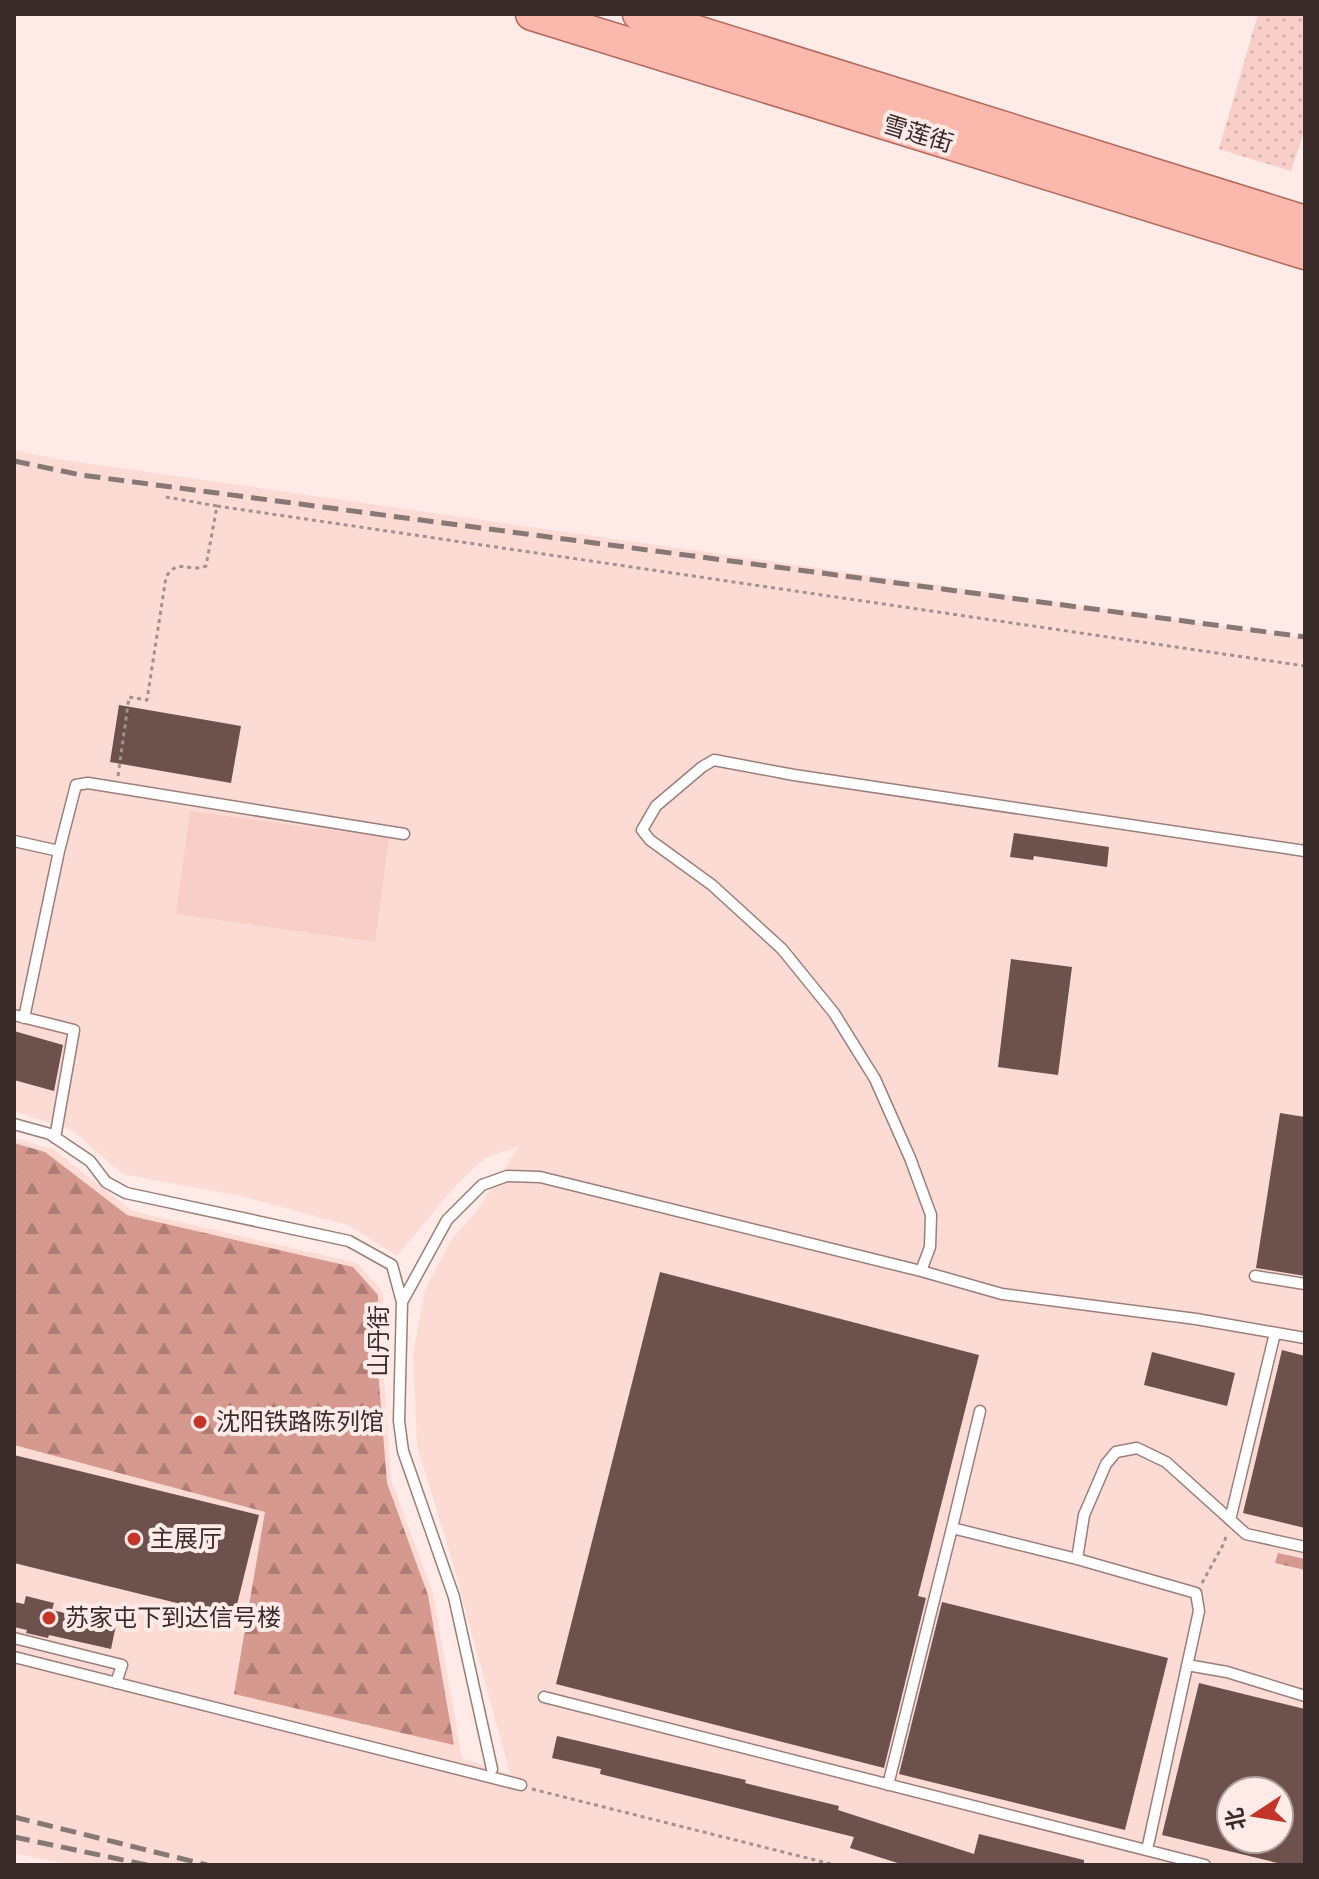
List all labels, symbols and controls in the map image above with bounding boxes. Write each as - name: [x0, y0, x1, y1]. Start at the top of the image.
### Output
- street label: 雪莲街: [879, 108, 957, 158]
- street label: 山丹街: [363, 1305, 393, 1377]
- place label: 沈阳铁路陈列馆: [216, 1406, 384, 1436]
- marker: 沈阳铁路陈列馆: [191, 1413, 209, 1431]
- place label: 主展厅: [150, 1523, 222, 1553]
- marker: 主展厅: [125, 1530, 143, 1548]
- place label: 苏家屯下到达信号楼: [65, 1602, 281, 1632]
- marker: 苏家屯下到达信号楼: [40, 1609, 58, 1627]
- north arrow: [1215, 1775, 1295, 1855]
- text: 北: [1219, 1805, 1251, 1833]

